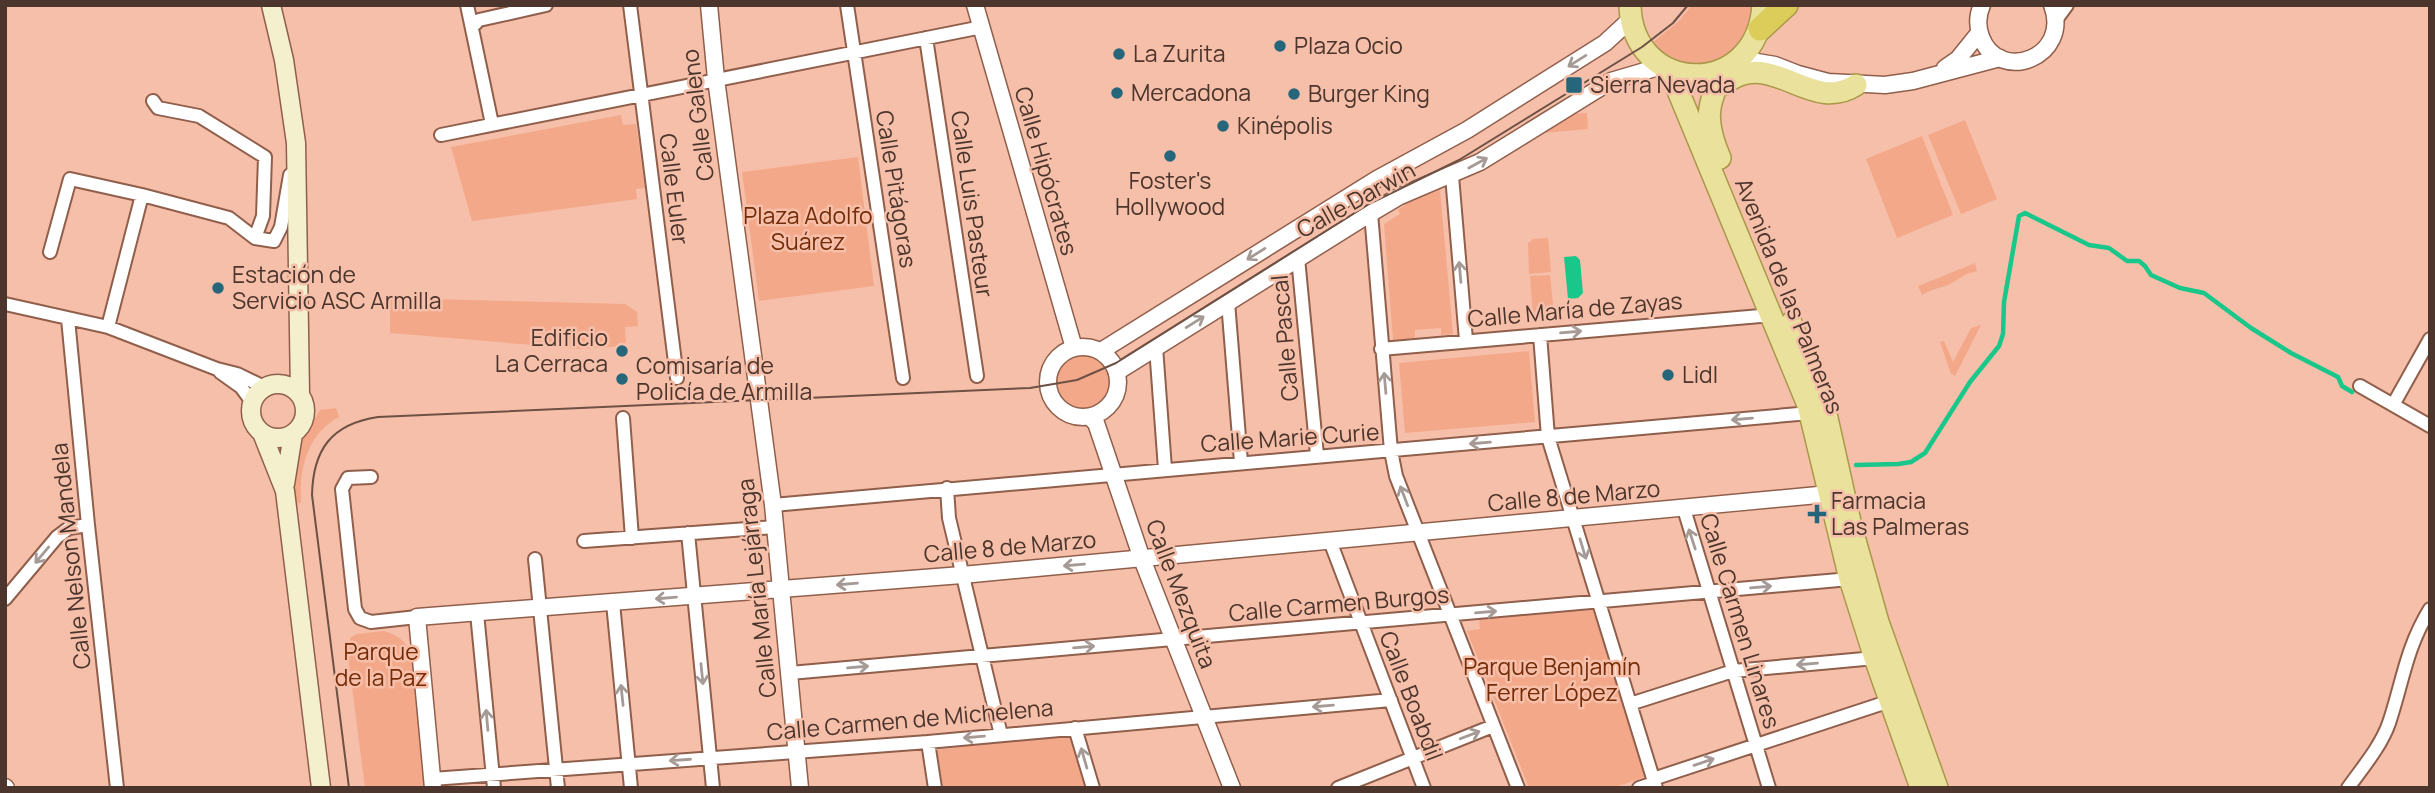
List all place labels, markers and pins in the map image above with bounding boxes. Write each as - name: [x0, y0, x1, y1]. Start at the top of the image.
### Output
- place label: Plaza Ocio: [1294, 29, 1403, 61]
- place label: La Zurita: [1133, 37, 1226, 69]
- marker: Plaza Ocio: [1272, 38, 1288, 54]
- marker: La Zurita: [1111, 46, 1127, 62]
- place label: Sierra Nevada: [1590, 68, 1735, 100]
- marker: Sierra Nevada: [1564, 75, 1584, 95]
- place label: Mercadona: [1131, 76, 1251, 108]
- place label: Burger King: [1308, 77, 1430, 109]
- marker: Mercadona: [1109, 85, 1125, 101]
- marker: Burger King: [1286, 86, 1302, 102]
- place label: Kinépolis: [1237, 109, 1333, 141]
- marker: Kinépolis: [1215, 118, 1231, 134]
- marker: Foster's Hollywood: [1162, 148, 1178, 164]
- place label: Foster's Hollywood: [1115, 164, 1225, 222]
- place label: Estación de Servicio ASC Armilla: [232, 258, 442, 316]
- marker: Estación de Servicio ASC Armilla: [210, 280, 226, 296]
- place label: Edificio La Cerraca: [495, 321, 608, 379]
- marker: Edificio La Cerraca: [614, 343, 630, 359]
- place label: Comisaría de Policía de Armilla: [636, 349, 812, 407]
- place label: Lidl: [1682, 358, 1718, 390]
- marker: Lidl: [1660, 367, 1676, 383]
- marker: Comisaría de Policía de Armilla: [614, 371, 630, 387]
- place label: Farmacia Las Palmeras: [1831, 484, 1969, 542]
- marker: Farmacia Las Palmeras: [1809, 506, 1825, 522]

